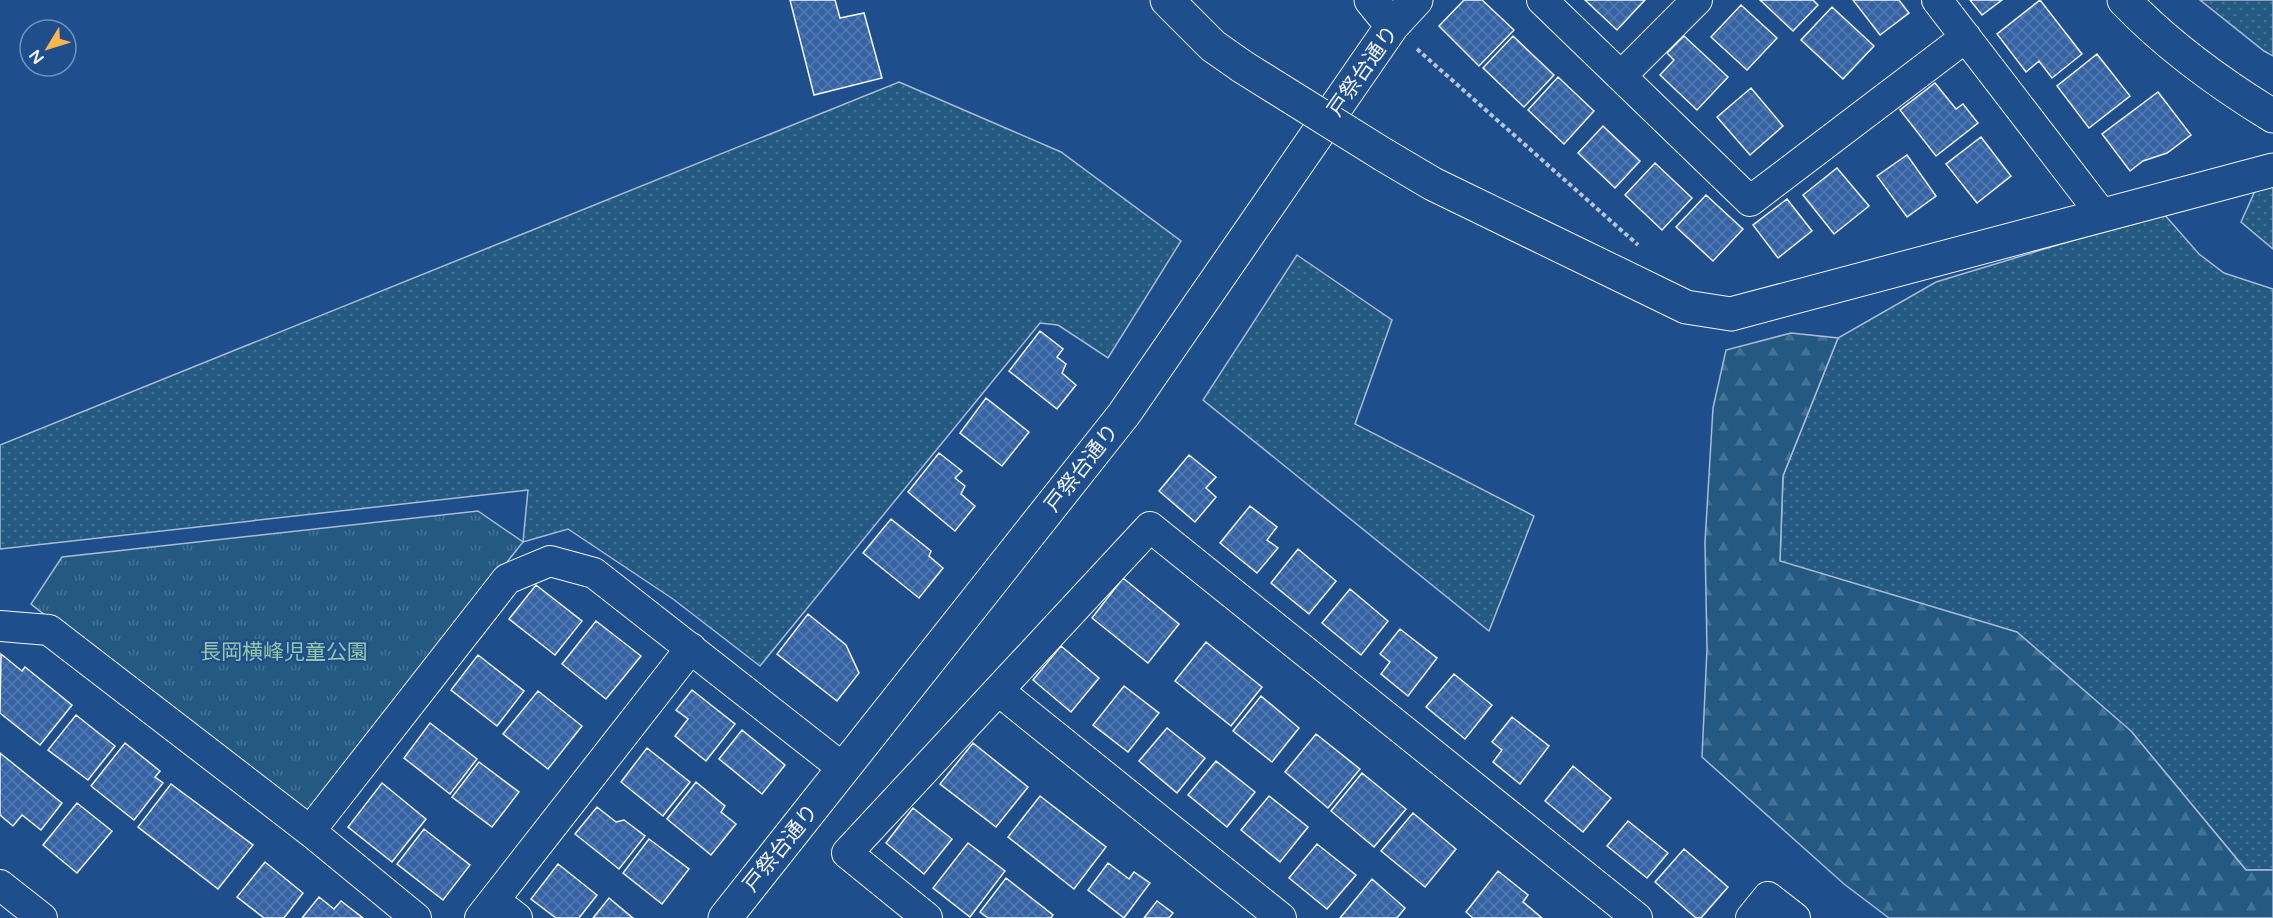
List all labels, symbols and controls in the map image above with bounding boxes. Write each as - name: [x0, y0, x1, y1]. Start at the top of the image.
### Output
- north arrow: [18, 18, 78, 78]
- street label: 戸祭台通り: [1323, 21, 1403, 121]
- text: N: [25, 45, 49, 68]
- street label: 戸祭台通り: [1040, 419, 1124, 517]
- park label: 長岡横峰児童公園: [200, 640, 368, 665]
- street label: 戸祭台通り: [738, 799, 824, 897]

